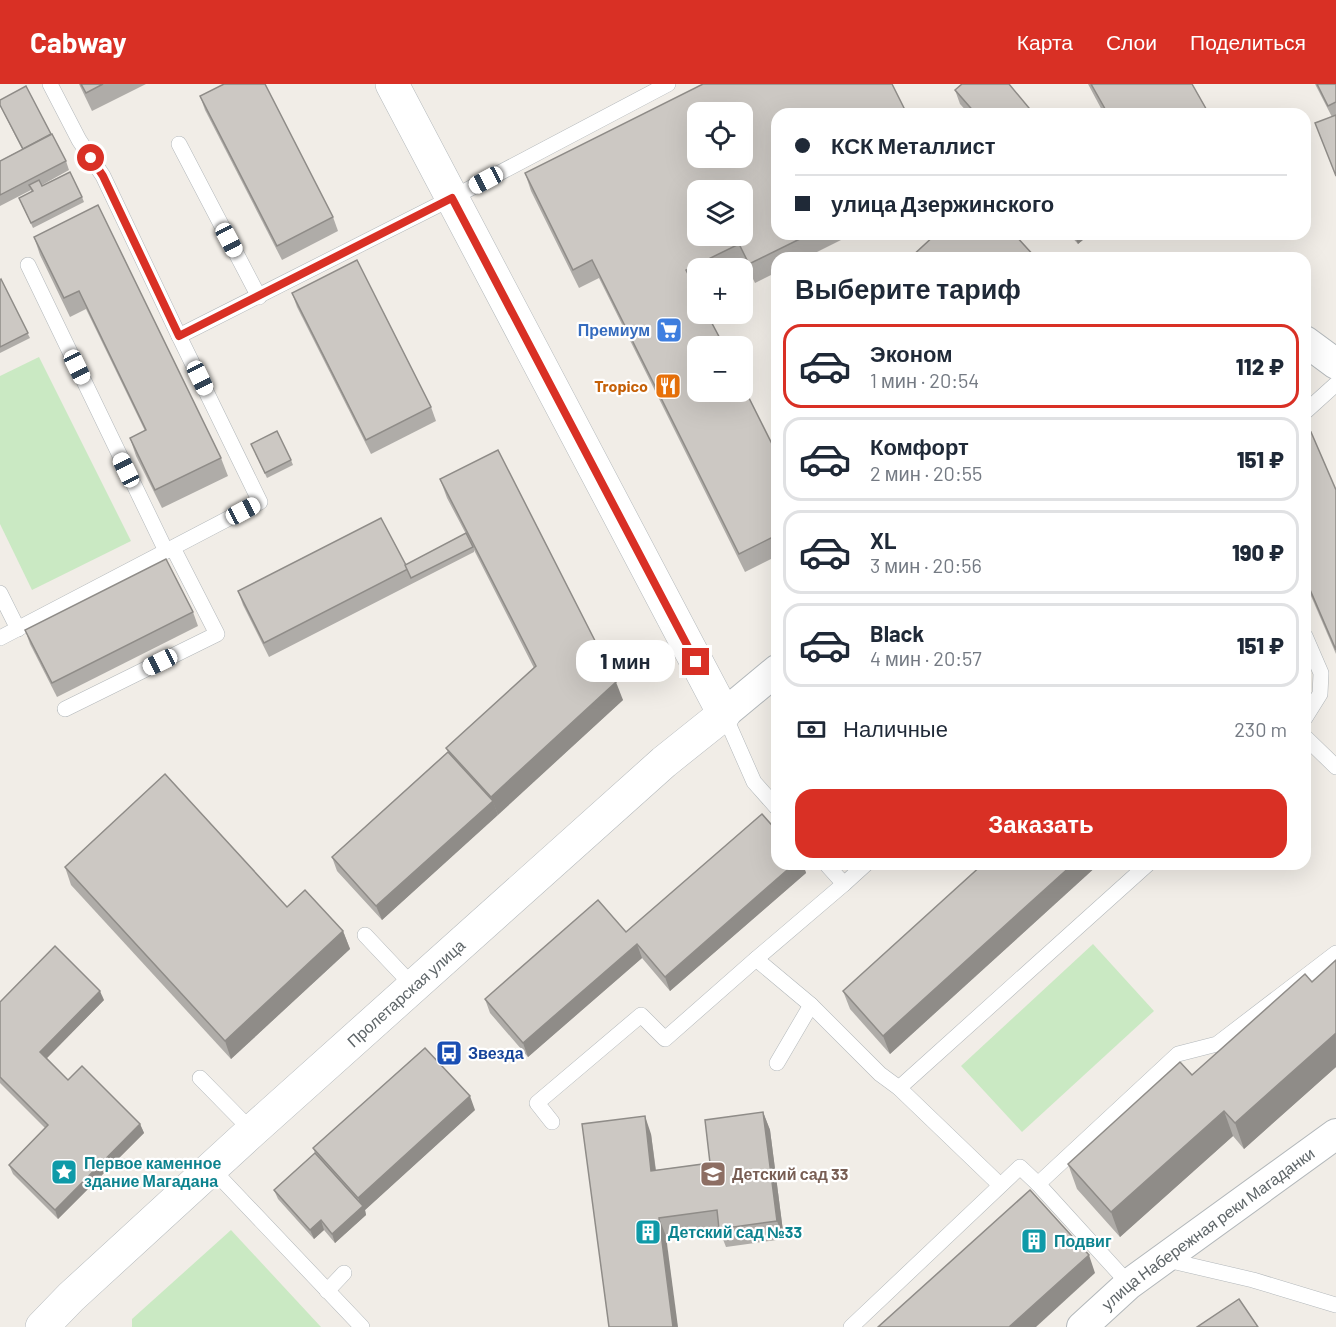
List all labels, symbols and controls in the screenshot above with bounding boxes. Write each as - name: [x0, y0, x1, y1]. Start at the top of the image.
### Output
- text: Cabway: [30, 25, 127, 59]
- text: Карта: [1017, 29, 1073, 54]
- text: Слои: [1106, 29, 1157, 54]
- text: Поделиться: [1190, 29, 1306, 54]
- map controls: [687, 102, 753, 402]
- button: locate: [687, 102, 753, 168]
- text: КСК Металлист: [831, 132, 996, 158]
- route start: [77, 144, 104, 171]
- car: [466, 164, 506, 196]
- button: layers: [687, 180, 753, 246]
- text: улица Дзержинского: [831, 190, 1054, 216]
- car: [213, 220, 245, 260]
- button: +: [687, 258, 753, 324]
- text: Выберите тариф: [795, 272, 1021, 304]
- supermarket icon: Премиум: [654, 315, 684, 345]
- place label: Премиум: [578, 320, 650, 339]
- button: −: [687, 336, 753, 402]
- icon: car: [798, 339, 852, 393]
- text: Эконом: [870, 340, 953, 366]
- car: [61, 347, 93, 387]
- text: 112 ₽: [1236, 353, 1284, 379]
- car: [184, 358, 216, 398]
- text: 1 мин · 20:54: [870, 368, 979, 392]
- restaurant icon: Tropico: [653, 371, 683, 401]
- place label: Tropico: [594, 376, 648, 395]
- icon: car: [798, 432, 852, 486]
- text: Комфорт: [870, 433, 969, 459]
- text: 151 ₽: [1237, 446, 1284, 472]
- car: [110, 450, 142, 490]
- text: 2 мин · 20:55: [870, 461, 982, 485]
- car: [223, 495, 263, 527]
- icon: car: [798, 525, 852, 579]
- text: XL: [870, 527, 896, 553]
- text: 190 ₽: [1232, 539, 1284, 565]
- text: 3 мин · 20:56: [870, 553, 982, 577]
- icon: car: [798, 618, 852, 672]
- text: Black: [870, 620, 924, 646]
- text: 151 ₽: [1237, 632, 1284, 658]
- callout: 1 мин: [576, 641, 675, 683]
- car: [140, 646, 180, 678]
- text: 4 мин · 20:57: [870, 646, 982, 670]
- route end: [682, 648, 709, 675]
- text: 1 мин: [600, 649, 651, 673]
- icon: cash: [795, 713, 828, 746]
- text: Наличные: [843, 715, 948, 741]
- text: 230 m: [1234, 717, 1287, 741]
- button: Заказать: [795, 789, 1287, 858]
- street label: Пролетарская улица: [343, 935, 469, 1050]
- bus stop icon: Звезда: [434, 1038, 464, 1068]
- place label: Звезда: [468, 1043, 524, 1062]
- street label: улица Набережная реки Магаданки: [1097, 1143, 1318, 1314]
- place label: Первое каменное здание Магадана: [84, 1153, 221, 1190]
- place icon: Первое каменное здание Магадана: [49, 1157, 79, 1187]
- school or university icon: Детский сад 33: [698, 1159, 728, 1189]
- place label: Детский сад 33: [732, 1164, 848, 1183]
- building icon: Детский сад №33: [633, 1217, 663, 1247]
- place label: Детский сад №33: [668, 1222, 802, 1241]
- building icon: Подвиг: [1019, 1226, 1049, 1256]
- place label: Подвиг: [1054, 1231, 1112, 1250]

